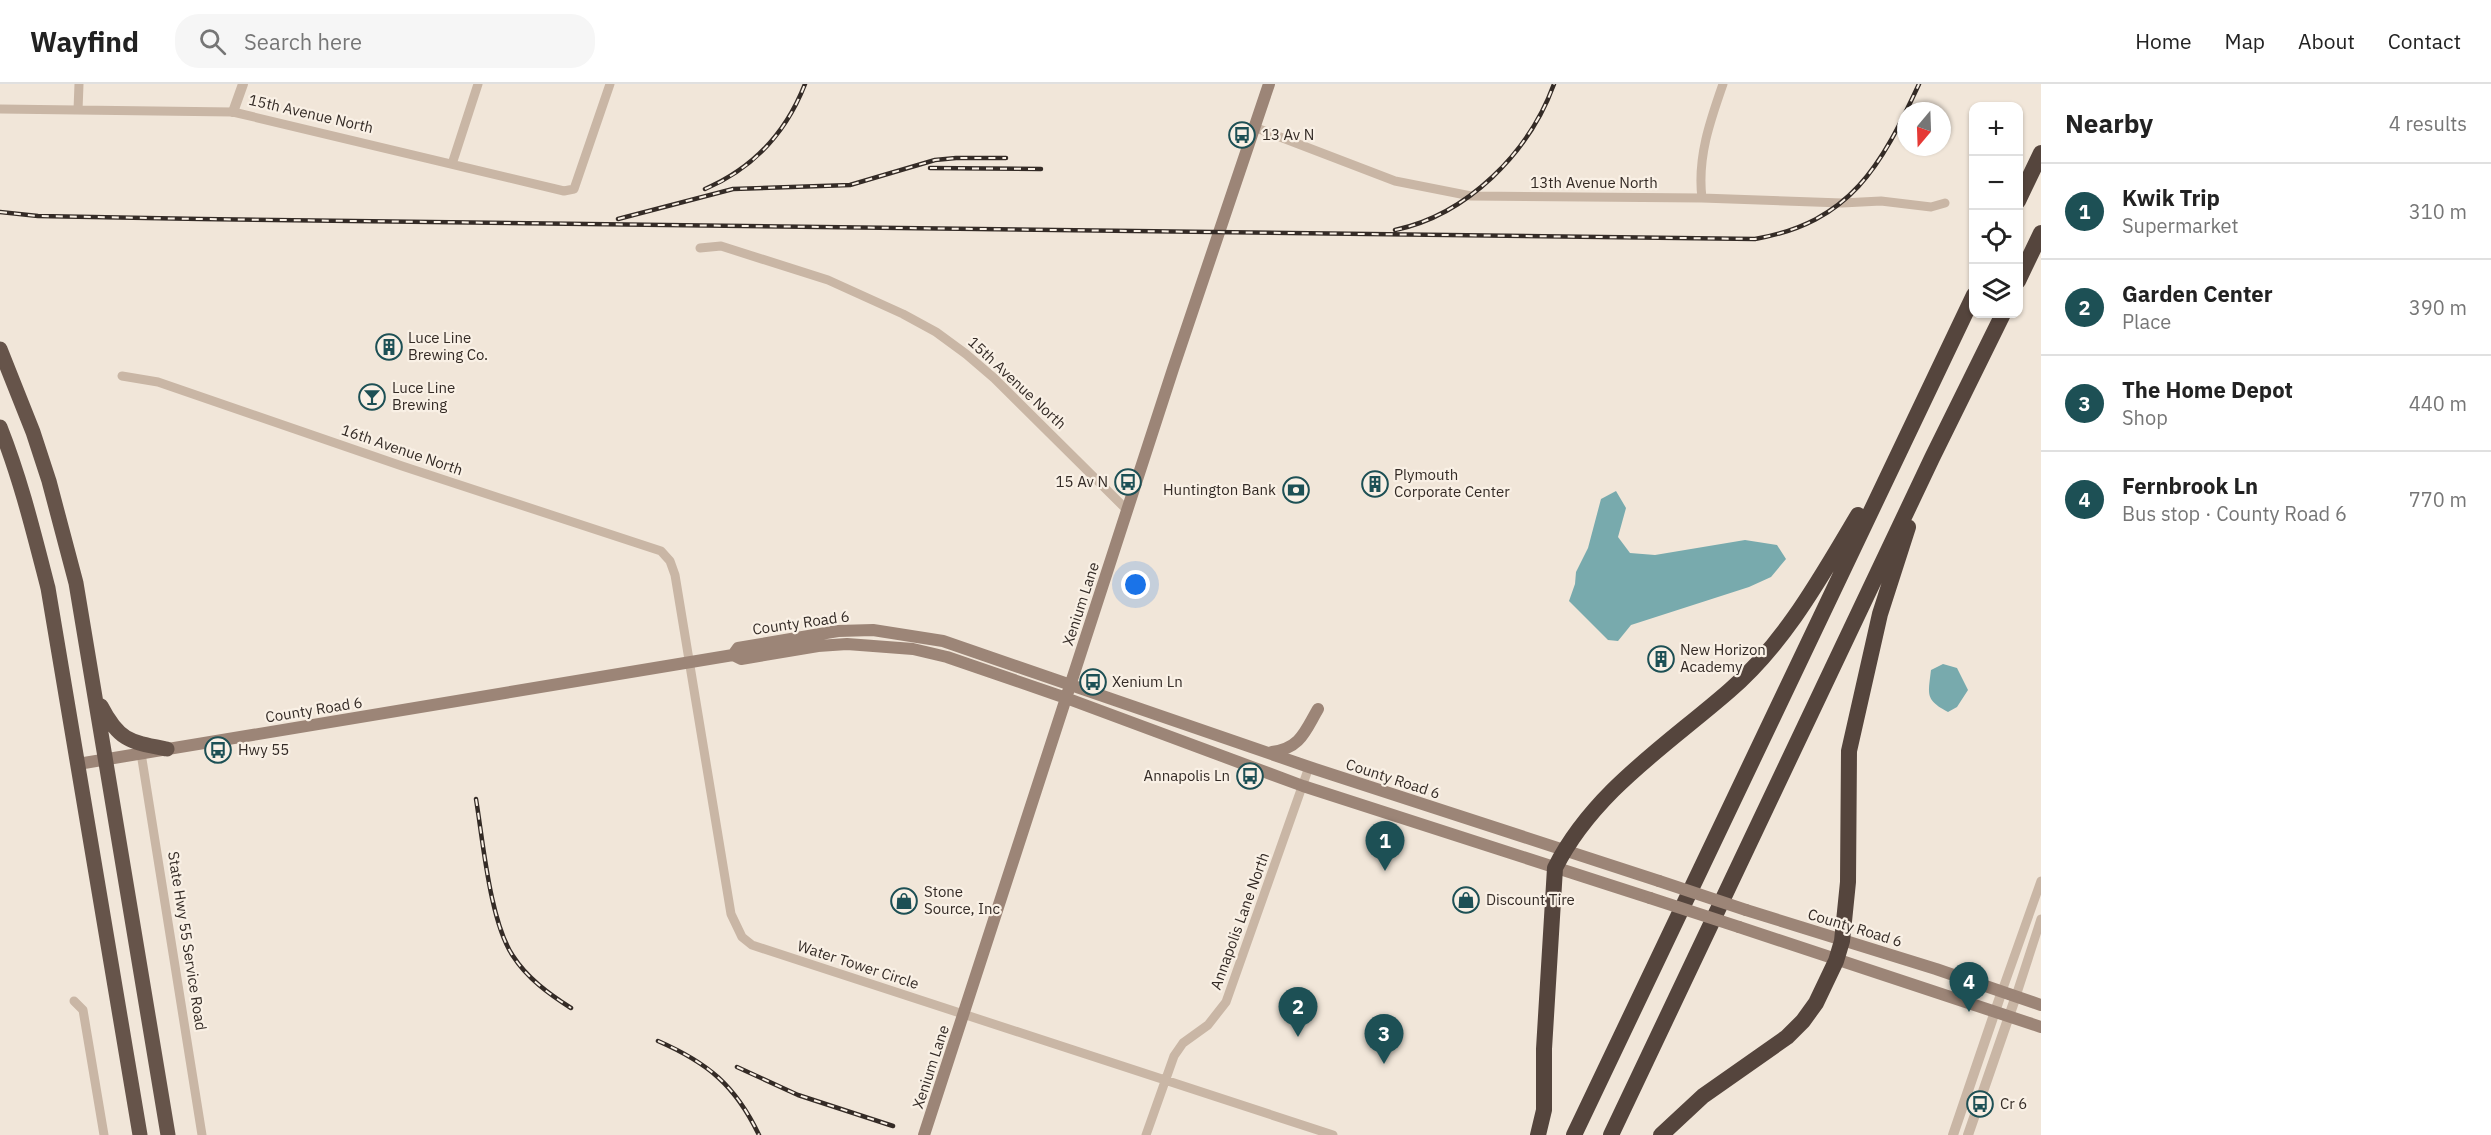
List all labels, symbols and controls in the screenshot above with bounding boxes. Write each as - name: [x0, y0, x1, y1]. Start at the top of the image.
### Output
- search box: [175, 14, 595, 68]
- text: Wayfind: [30, 23, 139, 60]
- icon: search: [196, 25, 229, 58]
- text: Search here: [244, 27, 362, 56]
- text: Home: [2135, 27, 2192, 55]
- text: Map: [2225, 27, 2265, 55]
- text: About: [2298, 27, 2355, 55]
- text: Contact: [2388, 27, 2461, 55]
- street label: 15th Avenue North: [247, 90, 375, 137]
- north arrow: [1897, 102, 1951, 156]
- map controls: [1969, 102, 2023, 318]
- button: +: [1969, 102, 2023, 156]
- text: Nearby: [2065, 106, 2153, 140]
- text: 4 results: [2389, 110, 2467, 137]
- bus stop icon: 13 Av N: [1227, 120, 1257, 150]
- place label: 13 Av N: [1262, 125, 1314, 144]
- button: −: [1969, 156, 2023, 210]
- street label: 13th Avenue North: [1530, 173, 1658, 192]
- text: Kwik Trip: [2122, 183, 2220, 212]
- text: 1: [2079, 198, 2091, 225]
- text: 310 m: [2409, 198, 2467, 225]
- button: locate: [1969, 210, 2023, 264]
- text: Supermarket: [2122, 212, 2239, 239]
- button: layers: [1969, 264, 2023, 318]
- text: Garden Center: [2122, 279, 2273, 308]
- text: 2: [2079, 294, 2091, 321]
- text: 390 m: [2409, 294, 2467, 321]
- text: Place: [2122, 308, 2171, 335]
- place label: Luce Line Brewing Co.: [408, 328, 488, 364]
- building icon: Luce Line Brewing Co.: [374, 332, 404, 362]
- street label: 15th Avenue North: [964, 332, 1070, 433]
- text: The Home Depot: [2122, 375, 2293, 404]
- place label: Luce Line Brewing: [392, 378, 455, 414]
- bar icon: Luce Line Brewing: [357, 382, 387, 412]
- text: 3: [2079, 390, 2091, 417]
- text: 440 m: [2409, 390, 2467, 417]
- text: Shop: [2122, 404, 2168, 431]
- street label: 16th Avenue North: [339, 420, 465, 479]
- place label: Plymouth Corporate Center: [1394, 465, 1510, 501]
- bus stop icon: 15 Av N: [1113, 467, 1143, 497]
- building icon: Plymouth Corporate Center: [1360, 469, 1390, 499]
- text: Fernbrook Ln: [2122, 471, 2258, 500]
- place label: 15 Av N: [1056, 472, 1108, 491]
- bank icon: Huntington Bank: [1281, 475, 1311, 505]
- place label: Huntington Bank: [1163, 480, 1276, 499]
- text: 4: [2079, 486, 2091, 513]
- text: 770 m: [2409, 486, 2467, 513]
- text: Bus stop · County Road 6: [2122, 500, 2347, 527]
- street label: Xenium Lane: [1058, 560, 1103, 648]
- your location: [1121, 570, 1150, 599]
- street label: County Road 6: [751, 606, 851, 639]
- place label: New Horizon Academy: [1680, 640, 1766, 676]
- building icon: New Horizon Academy: [1646, 644, 1676, 674]
- bus stop icon: Xenium Ln: [1078, 667, 1108, 697]
- place label: Xenium Ln: [1112, 672, 1183, 691]
- street label: County Road 6: [264, 692, 364, 727]
- bus stop icon: Hwy 55: [203, 735, 233, 765]
- place label: Hwy 55: [238, 740, 289, 759]
- street label: County Road 6: [1344, 754, 1443, 803]
- bus stop icon: Annapolis Ln: [1235, 761, 1265, 791]
- place label: Annapolis Ln: [1144, 766, 1230, 785]
- pin: 1: [1366, 822, 1404, 871]
- street label: State Hwy 55 Service Road: [164, 850, 211, 1032]
- street label: Annapolis Lane North: [1206, 850, 1273, 992]
- place label: Stone Source, Inc: [924, 882, 1001, 918]
- shop icon: Discount Tire: [1451, 885, 1481, 915]
- shop icon: Stone Source, Inc: [889, 886, 919, 916]
- place label: Discount Tire: [1486, 890, 1575, 909]
- street label: County Road 6: [1805, 904, 1905, 951]
- street label: Water Tower Circle: [795, 936, 921, 993]
- pin: 4: [1950, 962, 1988, 1012]
- pin: 2: [1278, 988, 1318, 1037]
- pin: 3: [1364, 1014, 1404, 1064]
- street label: Xenium Lane: [908, 1023, 953, 1111]
- bus stop icon: Cr 6: [1965, 1089, 1995, 1119]
- place label: Cr 6: [2000, 1094, 2027, 1113]

